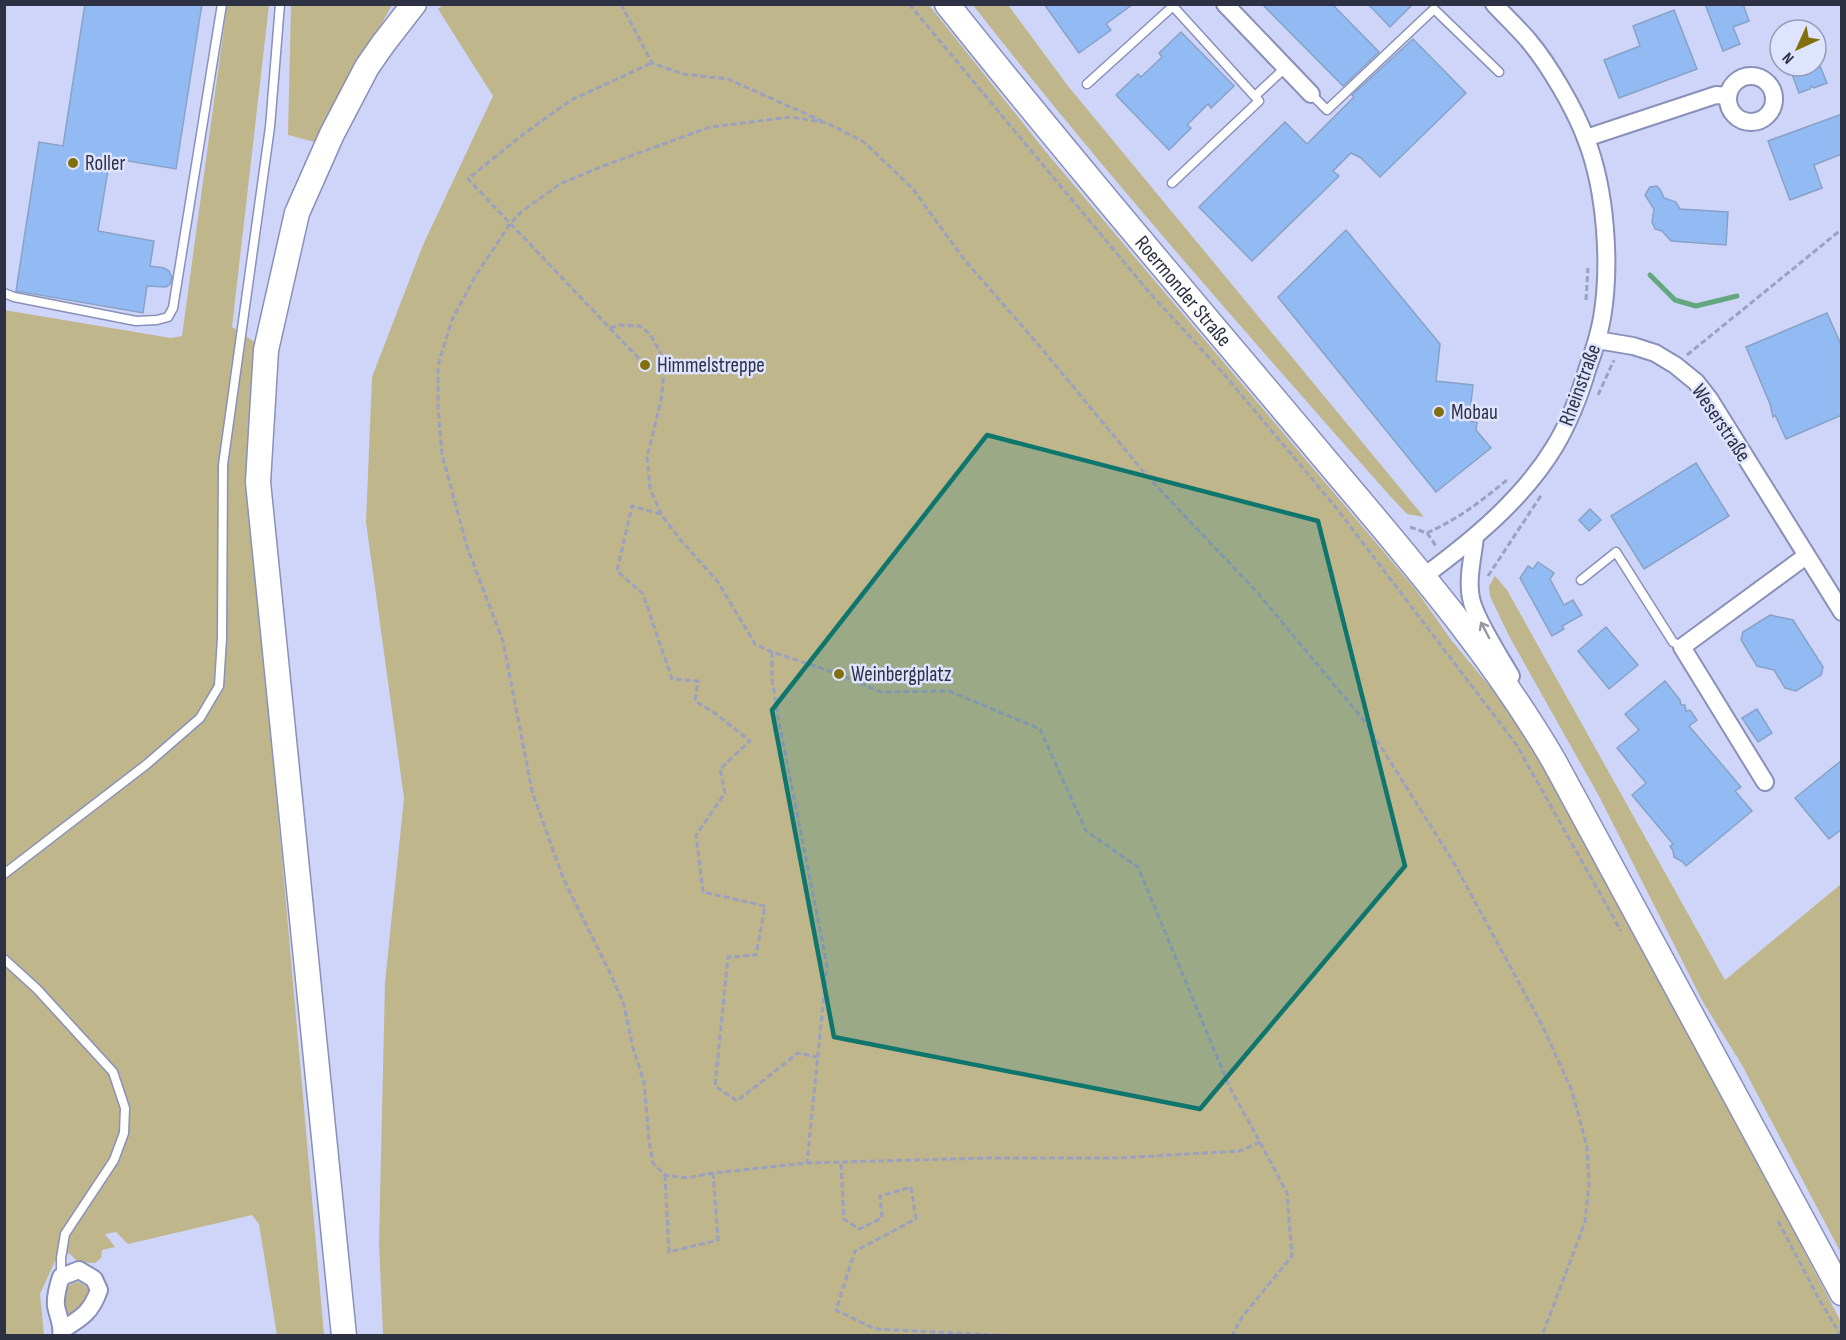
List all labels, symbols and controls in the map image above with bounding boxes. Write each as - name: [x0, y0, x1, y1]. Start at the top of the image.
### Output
- north arrow: [1768, 18, 1828, 78]
- text: N: [1779, 48, 1798, 67]
- place label: Roller: [85, 151, 125, 176]
- marker: Roller: [66, 156, 80, 170]
- street label: Roermonder Straße: [1130, 231, 1237, 351]
- street label: Rheinstraße: [1554, 341, 1606, 429]
- place label: Himmelstreppe: [657, 353, 765, 378]
- marker: Himmelstreppe: [638, 358, 652, 372]
- street label: Weserstraße: [1686, 379, 1756, 467]
- place label: Mobau: [1451, 400, 1498, 425]
- marker: Mobau: [1432, 405, 1446, 419]
- one-way arrow: [1479, 621, 1490, 639]
- place label: Weinbergplatz: [851, 662, 952, 687]
- marker: Weinbergplatz: [832, 667, 846, 681]

